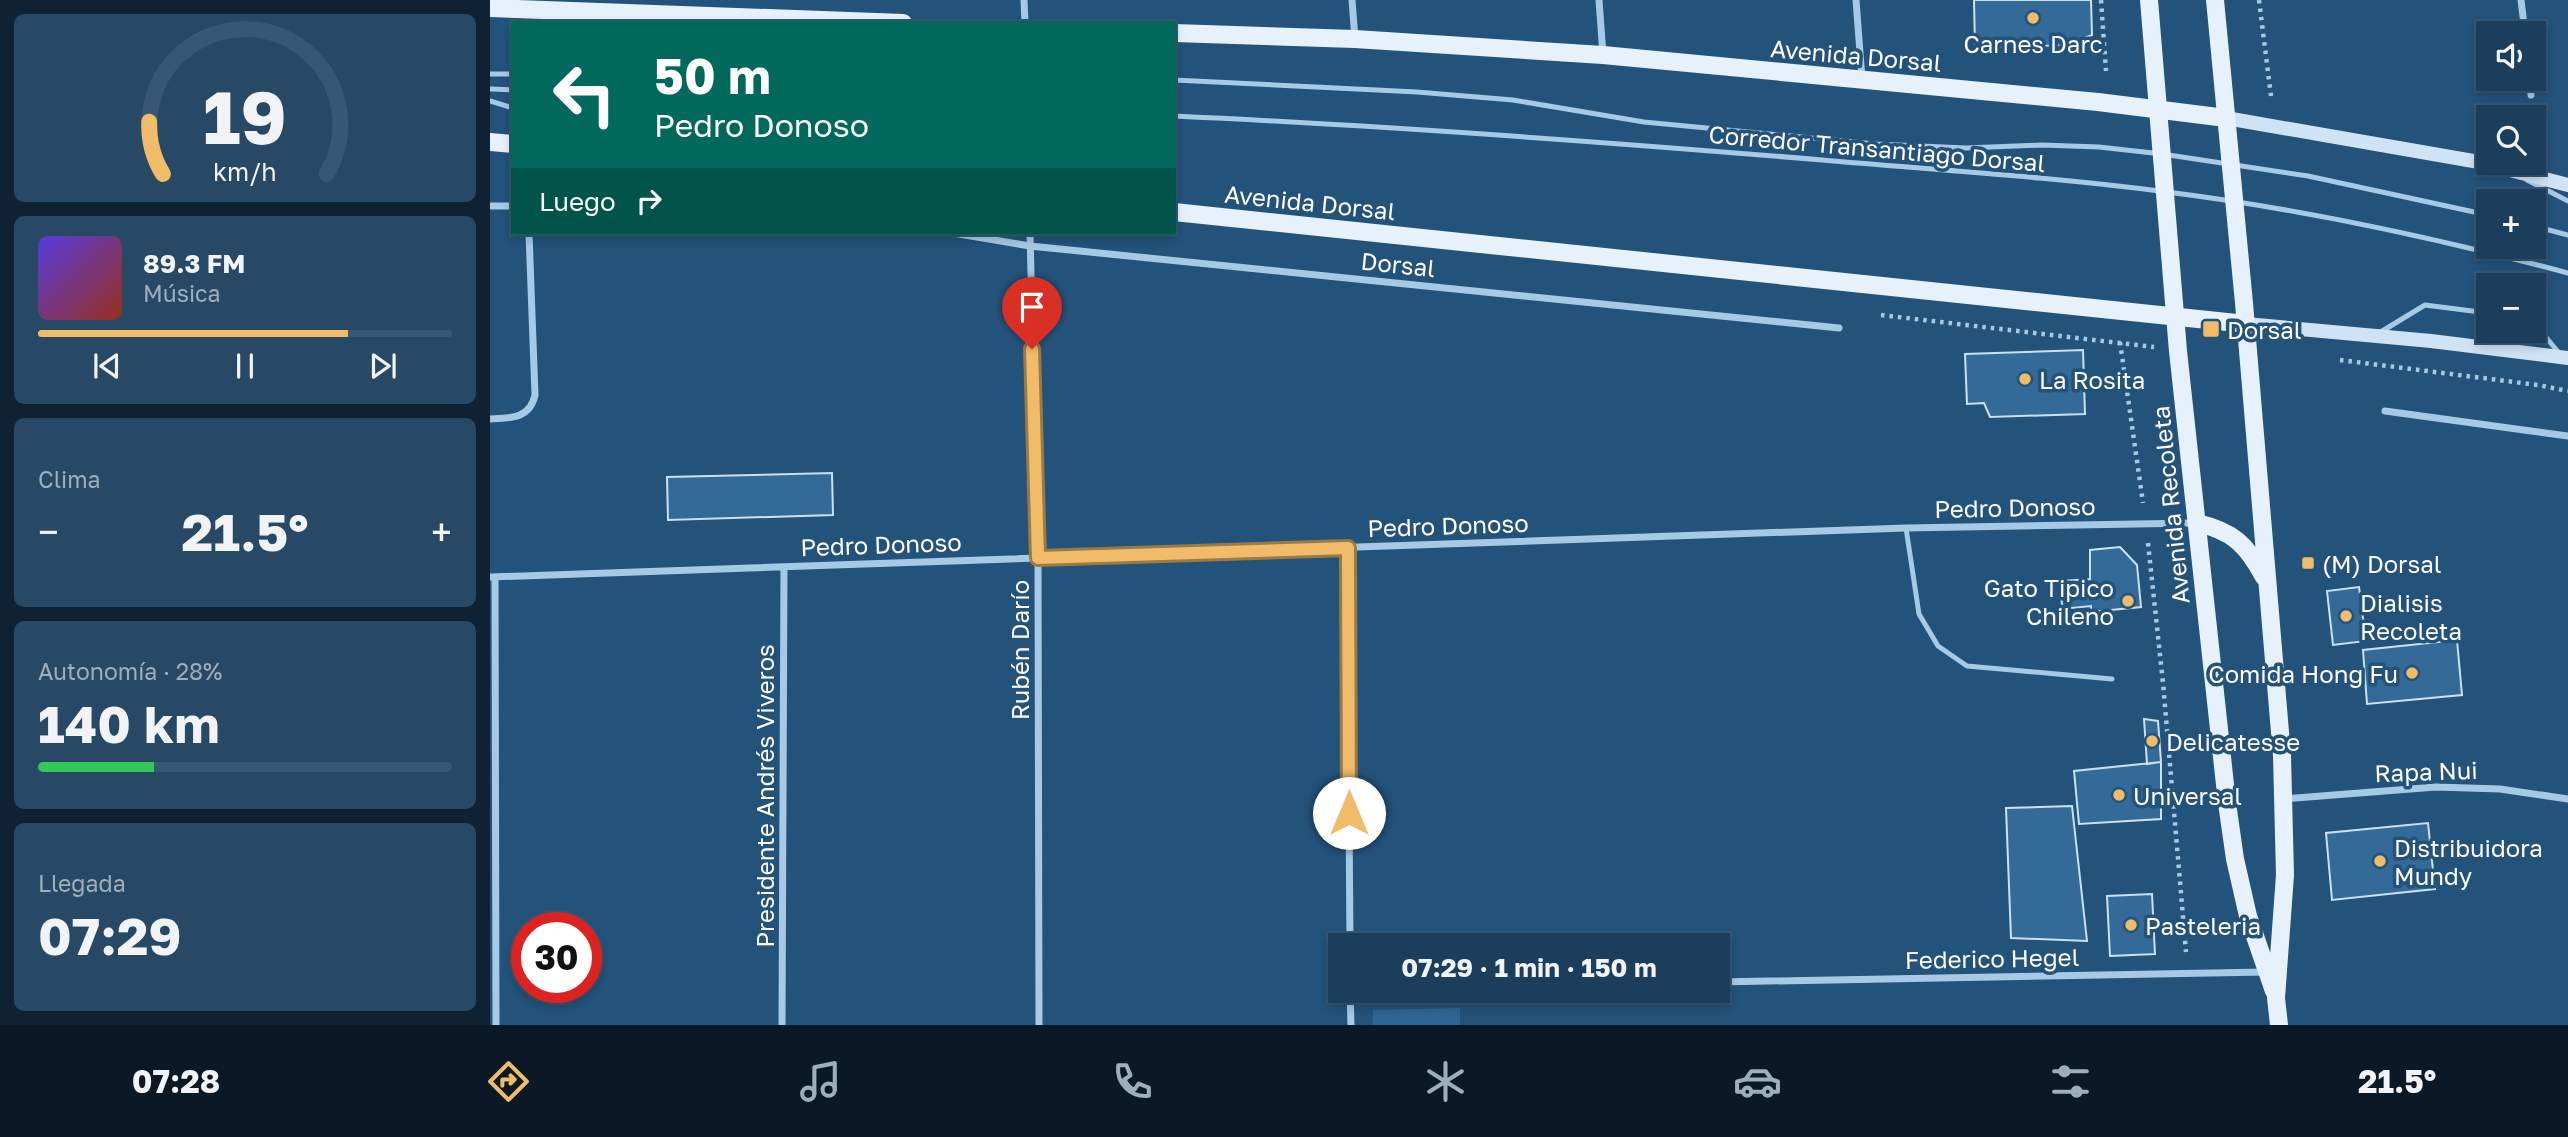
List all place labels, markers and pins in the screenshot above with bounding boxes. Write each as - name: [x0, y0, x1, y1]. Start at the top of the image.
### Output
- marker: Carnes Darc: [2025, 10, 2041, 26]
- place label: Carnes Darc: [1963, 29, 2103, 58]
- pin: [1002, 277, 1062, 349]
- place label: Dorsal: [2227, 315, 2302, 344]
- marker: Dorsal: [2201, 319, 2221, 339]
- place label: La Rosita: [2039, 365, 2145, 394]
- marker: La Rosita: [2017, 371, 2033, 387]
- place label: (M) Dorsal: [2322, 549, 2441, 578]
- marker: (M) Dorsal: [2300, 555, 2316, 571]
- place label: Gato Tipico Chileno: [1984, 573, 2114, 630]
- place label: Dialisis Recoleta: [2360, 588, 2462, 645]
- marker: Gato Tipico Chileno: [2120, 593, 2136, 609]
- marker: Dialisis Recoleta: [2338, 608, 2354, 624]
- place label: Comida Hong Fu: [2208, 659, 2398, 688]
- marker: Comida Hong Fu: [2404, 665, 2420, 681]
- place label: Delicatesse: [2166, 727, 2300, 756]
- marker: Delicatesse: [2144, 733, 2160, 749]
- place label: Universal: [2133, 781, 2242, 810]
- marker: Universal: [2111, 787, 2127, 803]
- place label: Distribuidora Mundy: [2394, 833, 2543, 890]
- marker: Distribuidora Mundy: [2372, 853, 2388, 869]
- place label: Pasteleria: [2145, 911, 2261, 940]
- marker: Pasteleria: [2123, 917, 2139, 933]

